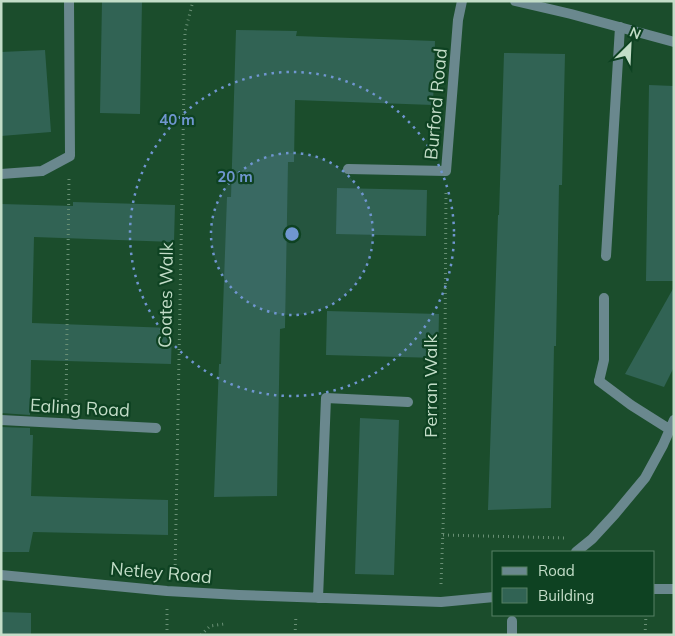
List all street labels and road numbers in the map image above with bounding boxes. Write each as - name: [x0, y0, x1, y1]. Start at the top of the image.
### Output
- street label: Burford Road: [419, 47, 452, 161]
- street label: Coates Walk: [153, 241, 178, 348]
- street label: Perran Walk: [419, 334, 442, 438]
- street label: Ealing Road: [29, 393, 131, 422]
- street label: Netley Road: [109, 557, 213, 588]

